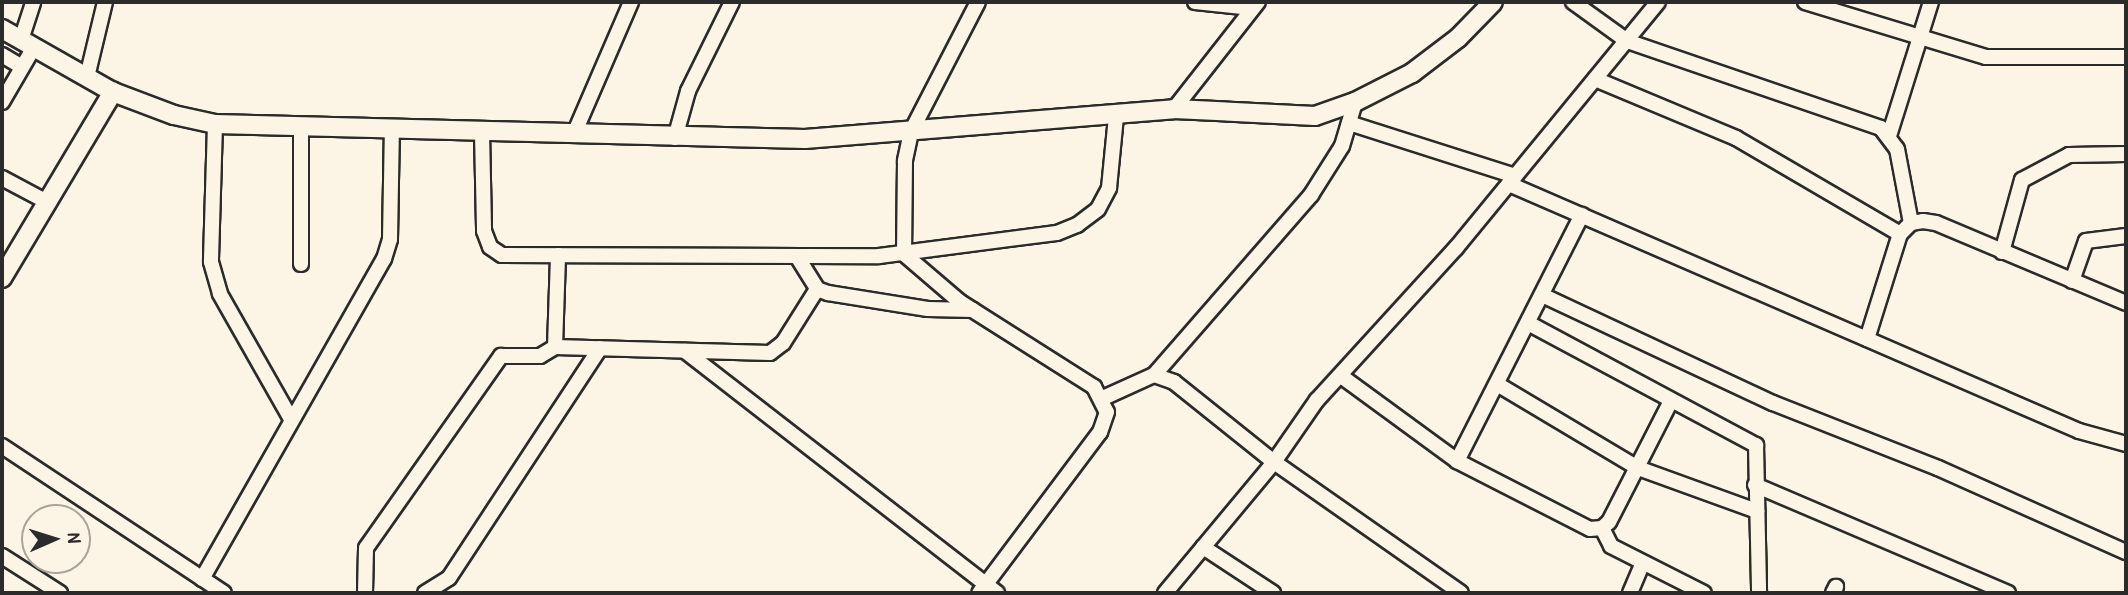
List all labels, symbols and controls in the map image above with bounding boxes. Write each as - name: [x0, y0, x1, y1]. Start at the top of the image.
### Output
- north arrow: [21, 504, 91, 574]
- text: N: [62, 532, 88, 544]

